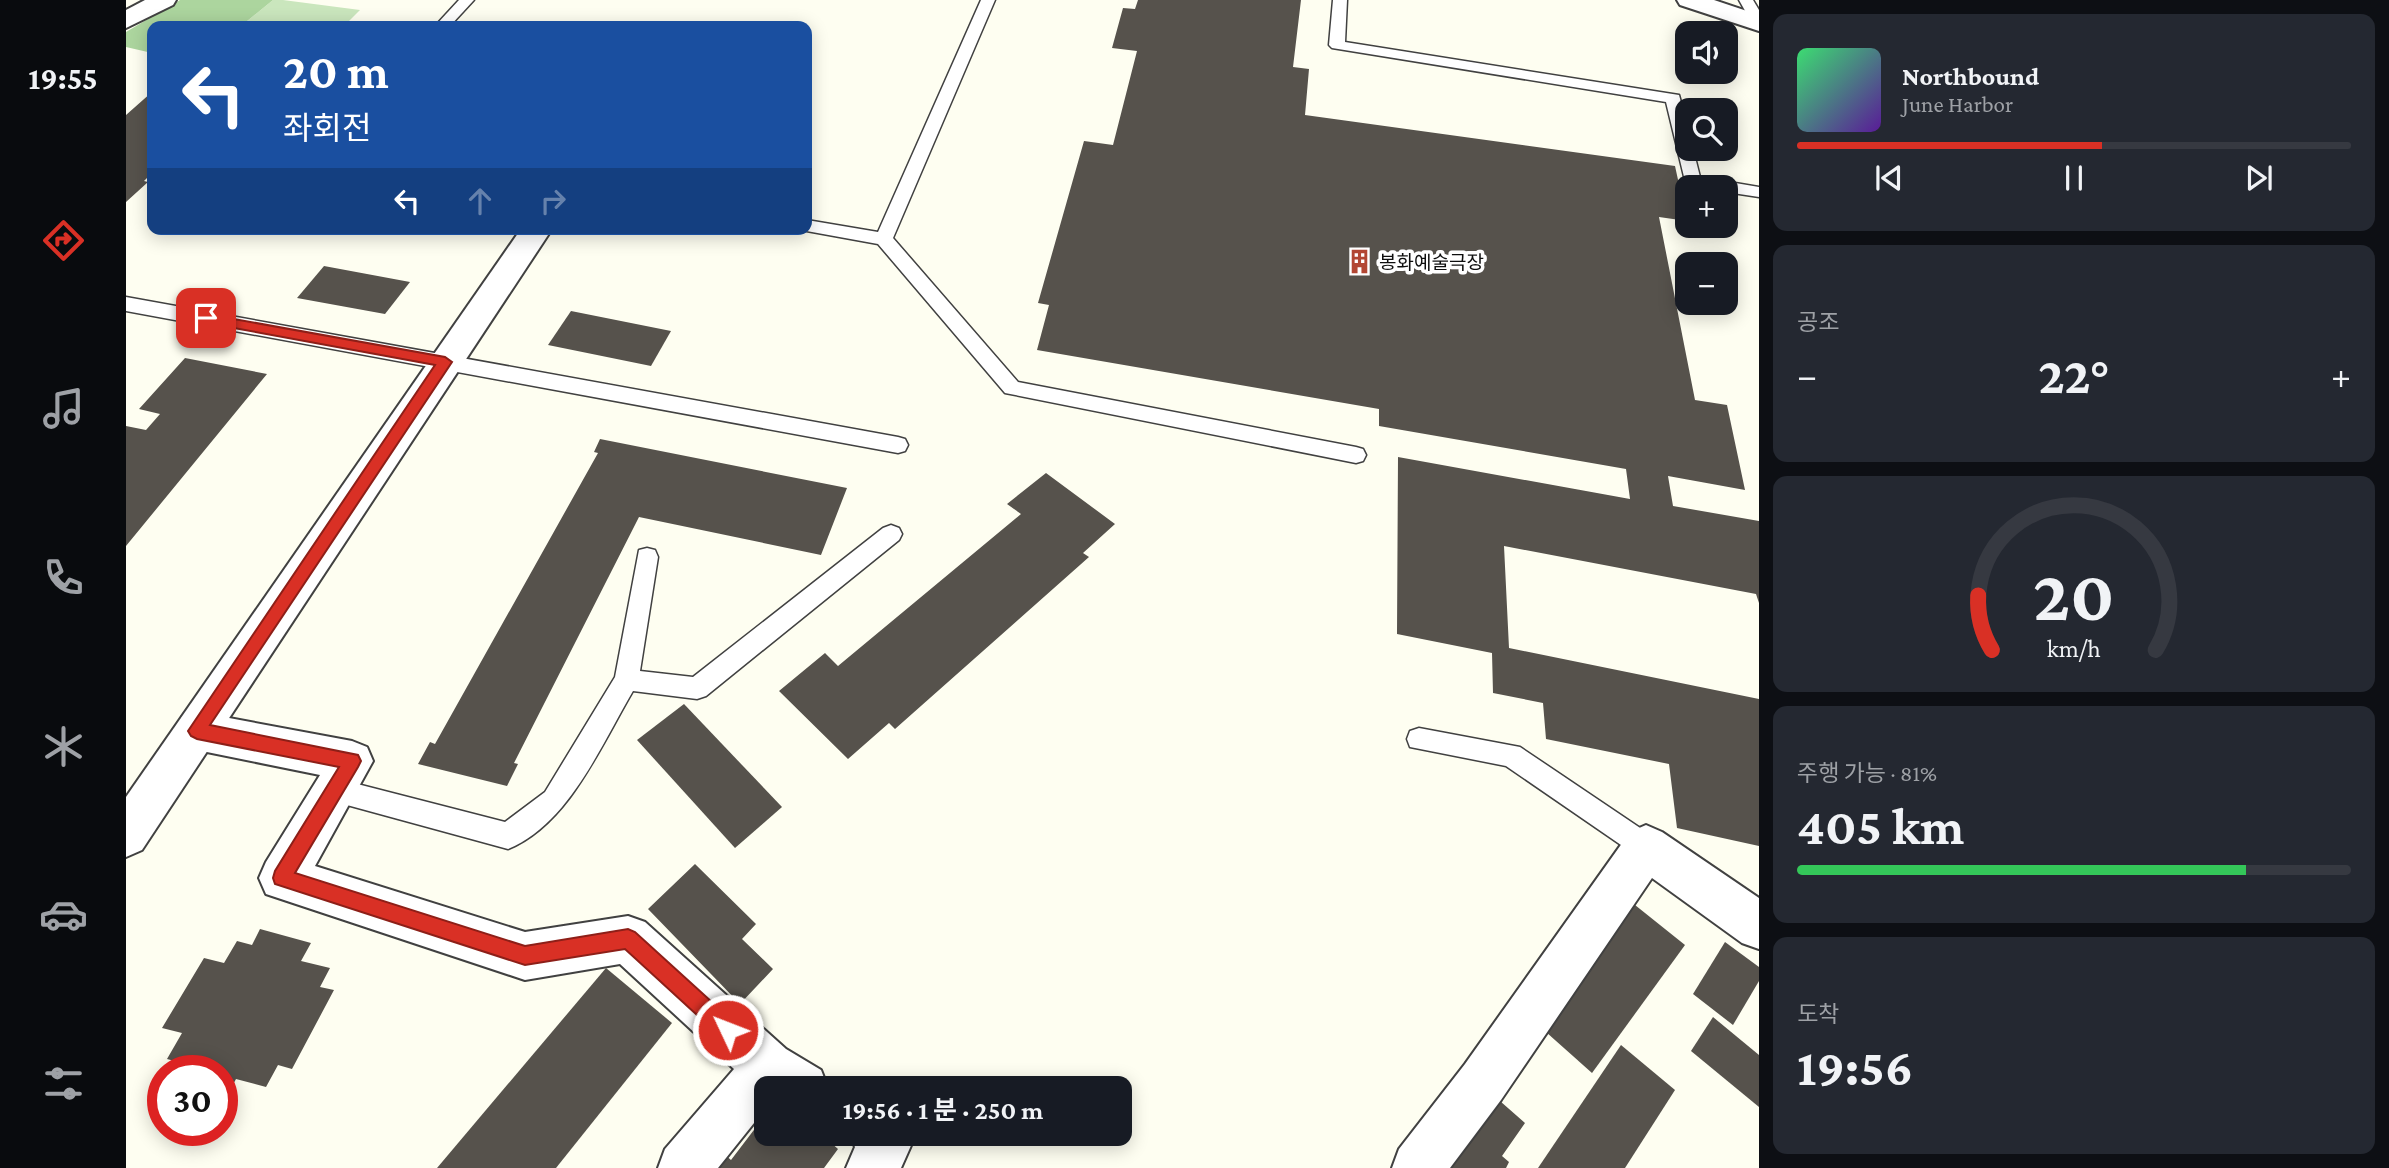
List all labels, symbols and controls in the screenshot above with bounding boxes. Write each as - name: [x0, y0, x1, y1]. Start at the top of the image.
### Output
- map controls: [1675, 21, 1738, 315]
- button: sound: [1675, 21, 1738, 84]
- text: 20 m: [283, 44, 389, 99]
- icon: left: [168, 49, 259, 140]
- text: 19:55: [28, 60, 98, 96]
- text: Northbound: [1902, 62, 2039, 91]
- text: June Harbor: [1902, 91, 2013, 117]
- button: search: [1675, 98, 1738, 161]
- text: 좌회전: [283, 110, 371, 146]
- icon: previous: [1870, 159, 1908, 197]
- icon: pause: [2055, 159, 2093, 197]
- icon: next: [2240, 159, 2278, 197]
- button: +: [1675, 175, 1738, 238]
- icon: left: [388, 182, 426, 220]
- icon: ahead: [461, 182, 499, 220]
- icon: right: [534, 182, 572, 220]
- icon: directions: [39, 216, 88, 265]
- building icon: 봉화예술극장: [1345, 248, 1373, 276]
- place label: 봉화예술극장: [1379, 252, 1484, 273]
- button: −: [1675, 252, 1738, 315]
- pin: [176, 288, 236, 348]
- icon: arrive: [187, 299, 225, 337]
- text: 공조: [1797, 309, 1839, 335]
- text: 22°: [2038, 346, 2110, 404]
- text: −: [1797, 354, 1817, 396]
- text: +: [2331, 354, 2351, 396]
- icon: music: [39, 384, 88, 433]
- icon: phone: [39, 553, 88, 602]
- text: 20: [2033, 555, 2115, 636]
- text: km/h: [2047, 635, 2101, 662]
- icon: climate: [39, 722, 88, 771]
- text: 주행 가능 · 81%: [1797, 760, 1937, 786]
- text: 405 km: [1797, 797, 1964, 855]
- icon: car: [39, 890, 88, 939]
- position arrow: [691, 993, 765, 1067]
- text: 도착: [1797, 1001, 1839, 1027]
- text: 19:56: [1797, 1038, 1913, 1096]
- speed limit sign: 30: [147, 1055, 238, 1146]
- icon: filters: [39, 1059, 88, 1108]
- text: 19:56 · 1 분 · 250 m: [843, 1096, 1043, 1125]

